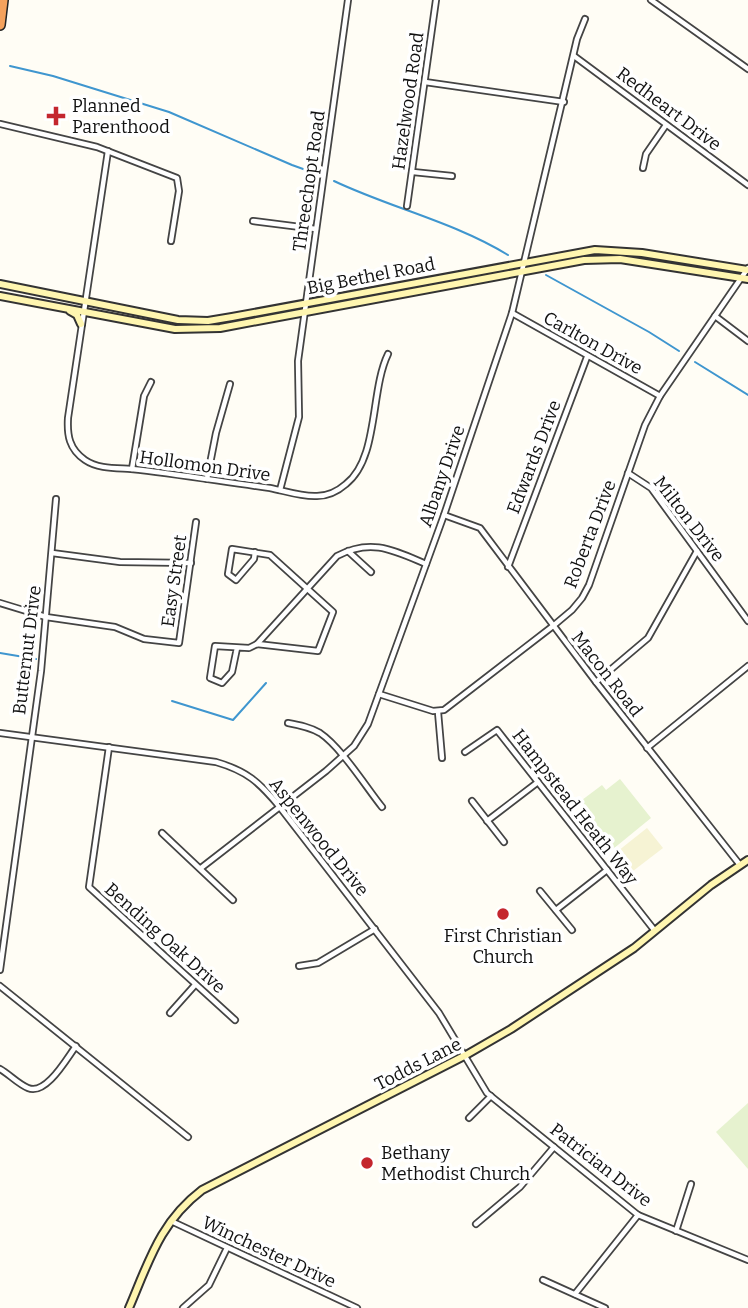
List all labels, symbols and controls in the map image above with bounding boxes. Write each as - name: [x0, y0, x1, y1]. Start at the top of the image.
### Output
- street label: Hazelwood Road: [387, 31, 429, 171]
- street label: Redheart Drive: [612, 63, 726, 155]
- place label: Planned Parenthood: [72, 95, 170, 138]
- marker: Planned Parenthood: [46, 106, 66, 126]
- street label: Threechopt Road: [288, 109, 330, 253]
- street label: Big Bethel Road: [305, 253, 437, 299]
- street label: Carlton Drive: [540, 307, 646, 379]
- street label: Edwards Drive: [502, 397, 566, 517]
- street label: Albany Drive: [414, 422, 470, 530]
- street label: Hollomon Drive: [138, 446, 272, 486]
- street label: Milton Drive: [649, 472, 729, 566]
- street label: Roberta Drive: [559, 477, 621, 591]
- street label: Easy Street: [157, 533, 191, 629]
- street label: Butternut Drive: [8, 584, 46, 716]
- street label: Macon Road: [567, 627, 647, 721]
- street label: Hampstead Heath Way: [507, 725, 643, 889]
- street label: Aspenwood Drive: [265, 773, 373, 901]
- street label: Bending Oak Drive: [100, 878, 230, 998]
- marker: First Christian Church: [495, 906, 511, 922]
- place label: First Christian Church: [444, 925, 563, 968]
- street label: Todds Lane: [371, 1033, 465, 1095]
- street label: Patrician Drive: [546, 1118, 656, 1212]
- place label: Bethany Methodist Church: [381, 1142, 530, 1185]
- marker: Bethany Methodist Church: [359, 1155, 375, 1171]
- street label: Winchester Drive: [199, 1211, 339, 1293]

